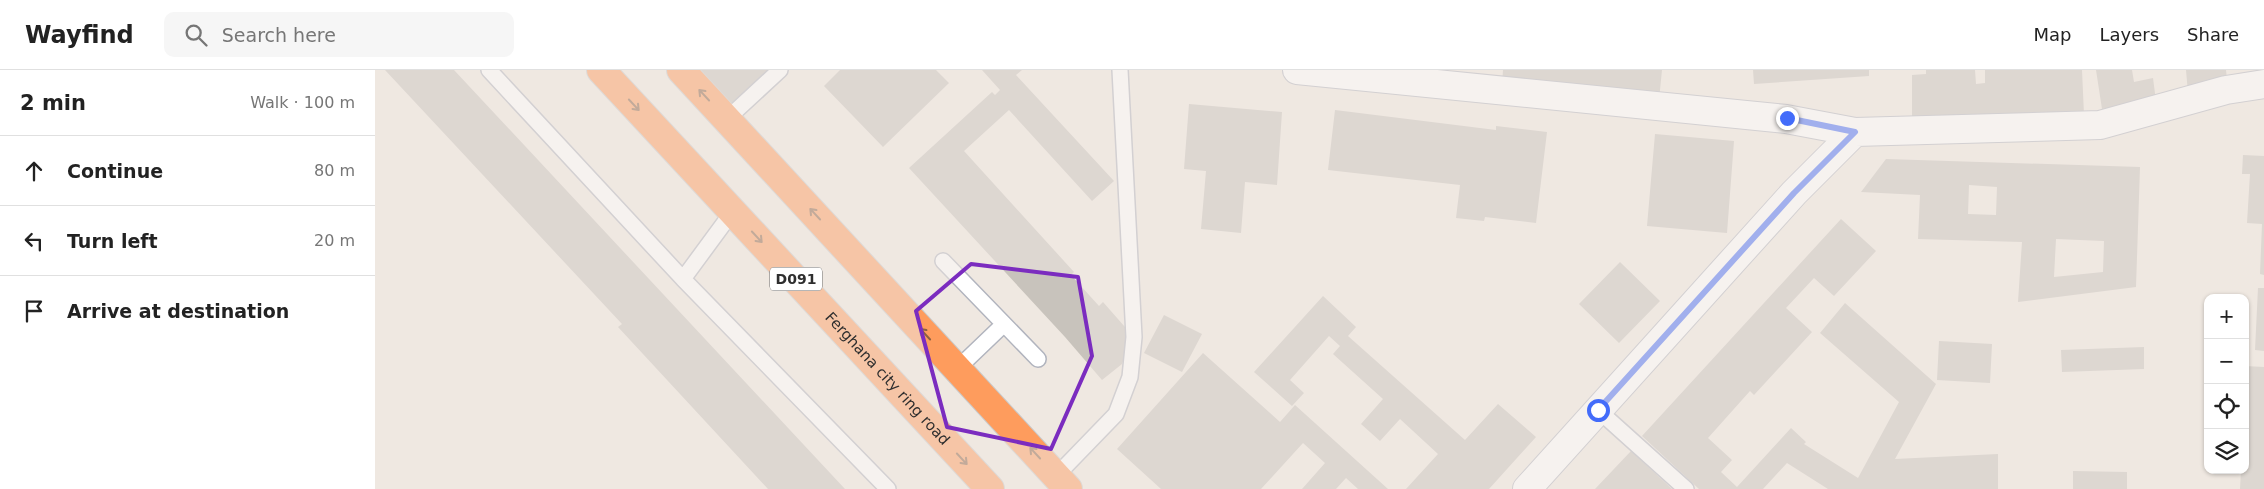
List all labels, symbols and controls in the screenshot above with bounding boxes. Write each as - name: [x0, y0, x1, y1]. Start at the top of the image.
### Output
- search box: [164, 12, 514, 57]
- text: Wayfind: [25, 21, 134, 49]
- icon: search: [182, 21, 210, 49]
- text: Search here: [222, 24, 336, 46]
- text: Map: [2033, 24, 2071, 45]
- text: Layers: [2099, 24, 2159, 45]
- text: Share: [2187, 24, 2239, 45]
- one-way arrow: [698, 88, 710, 101]
- text: 2 min: [20, 91, 86, 115]
- text: Walk · 100 m: [250, 93, 355, 112]
- one-way arrow: [628, 99, 640, 111]
- route end: [1776, 107, 1799, 130]
- icon: ahead: [20, 157, 48, 185]
- text: Continue: [67, 160, 163, 182]
- text: 80 m: [314, 161, 355, 180]
- one-way arrow: [809, 208, 820, 221]
- icon: left: [20, 227, 48, 255]
- text: Turn left: [67, 230, 158, 252]
- text: 20 m: [314, 231, 355, 250]
- one-way arrow: [751, 231, 763, 244]
- road number: D091: [770, 268, 822, 290]
- map controls: [2204, 294, 2249, 474]
- button: +: [2204, 294, 2249, 339]
- icon: arrive: [20, 297, 48, 325]
- text: Arrive at destination: [67, 300, 289, 322]
- street label: Ferghana city ring road: [821, 308, 953, 449]
- one-way arrow: [919, 327, 931, 340]
- button: −: [2204, 339, 2249, 384]
- button: locate: [2204, 384, 2249, 429]
- route start: [1587, 399, 1610, 422]
- button: layers: [2204, 429, 2249, 474]
- one-way arrow: [1029, 447, 1041, 460]
- one-way arrow: [957, 453, 968, 466]

